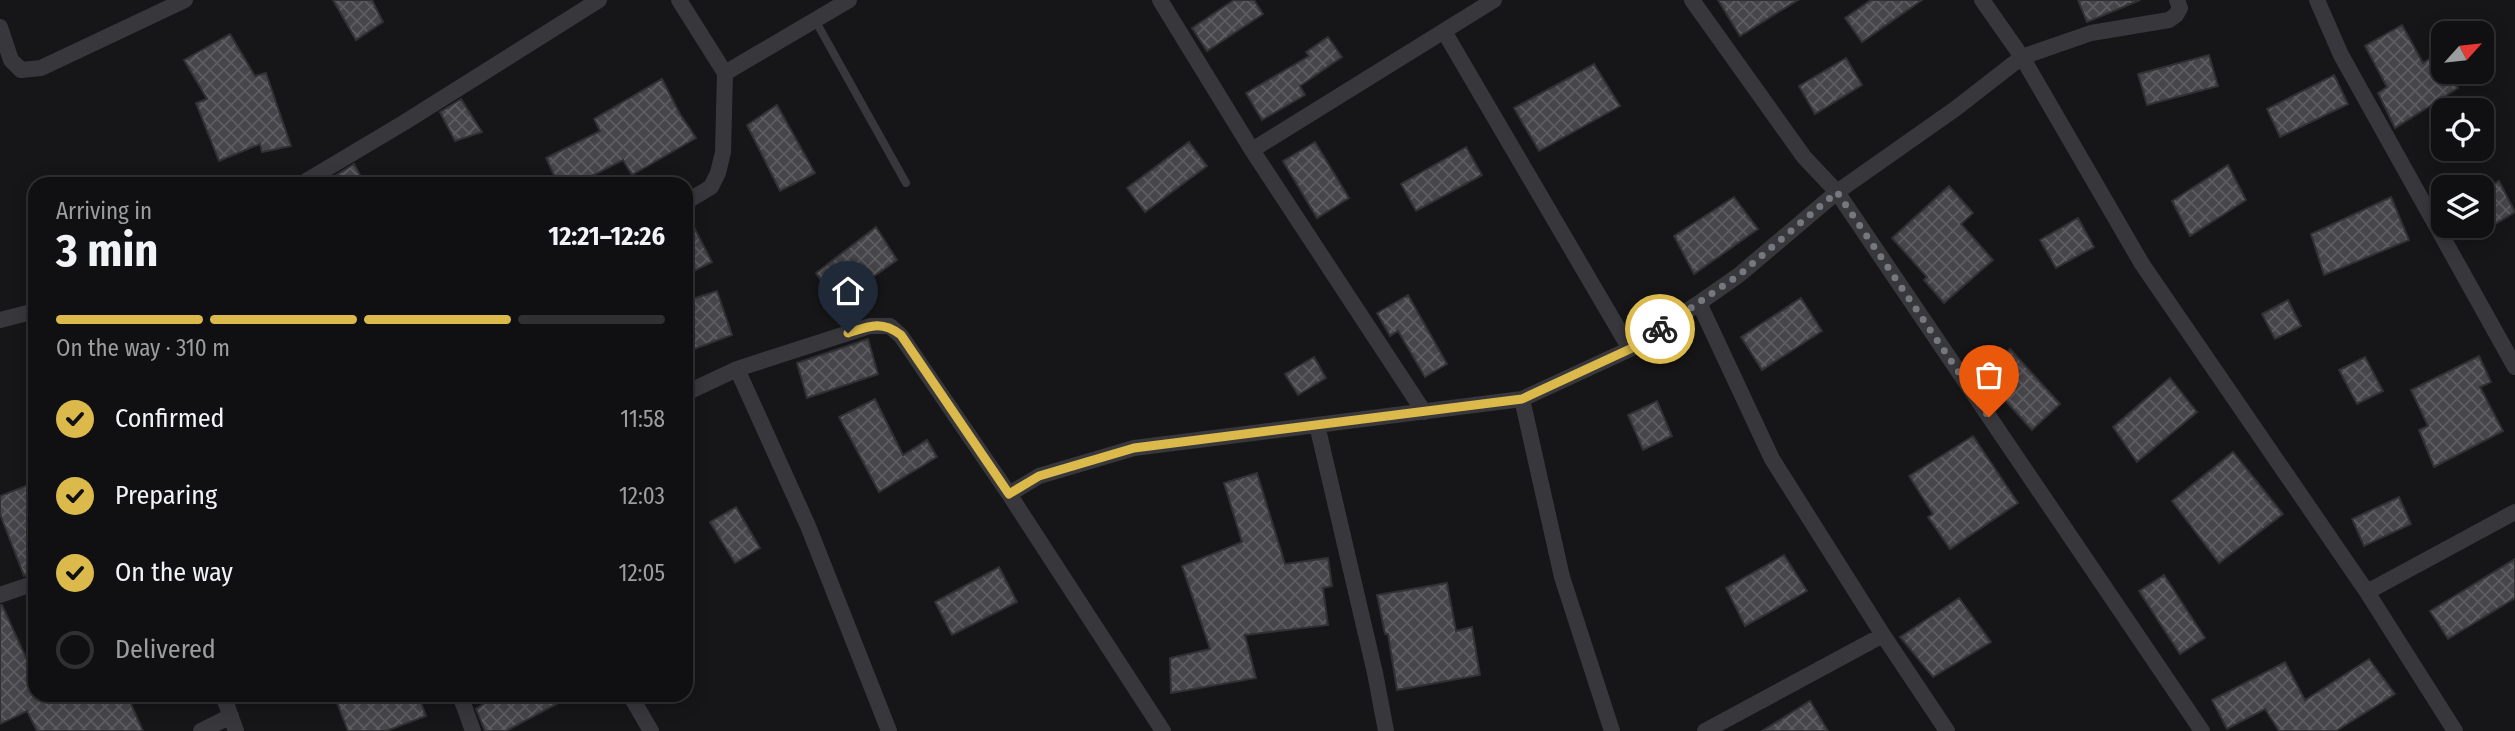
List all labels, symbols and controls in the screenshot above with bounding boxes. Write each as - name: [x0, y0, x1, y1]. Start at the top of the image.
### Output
- north arrow: [2431, 21, 2494, 84]
- map controls: [2431, 21, 2494, 238]
- button: locate: [2431, 98, 2494, 161]
- button: layers: [2431, 175, 2494, 238]
- text: Arriving in: [56, 197, 152, 225]
- text: 12:21–12:26: [548, 221, 665, 252]
- text: 3 min: [56, 223, 158, 278]
- pin: [818, 261, 878, 333]
- icon: home: [829, 272, 867, 310]
- courier: [1625, 294, 1695, 364]
- icon: bike: [1641, 310, 1679, 348]
- text: On the way · 310 m: [56, 334, 230, 362]
- pin: [1959, 345, 2019, 417]
- icon: bag: [1970, 356, 2008, 394]
- icon: check: [56, 400, 94, 438]
- text: Confirmed: [115, 403, 225, 434]
- text: 11:58: [620, 405, 665, 433]
- icon: check: [56, 477, 94, 515]
- text: Preparing: [115, 480, 217, 511]
- text: 12:03: [619, 482, 665, 510]
- icon: check: [56, 554, 94, 592]
- text: On the way: [115, 557, 233, 588]
- text: 12:05: [618, 559, 665, 587]
- text: Delivered: [115, 634, 216, 665]

